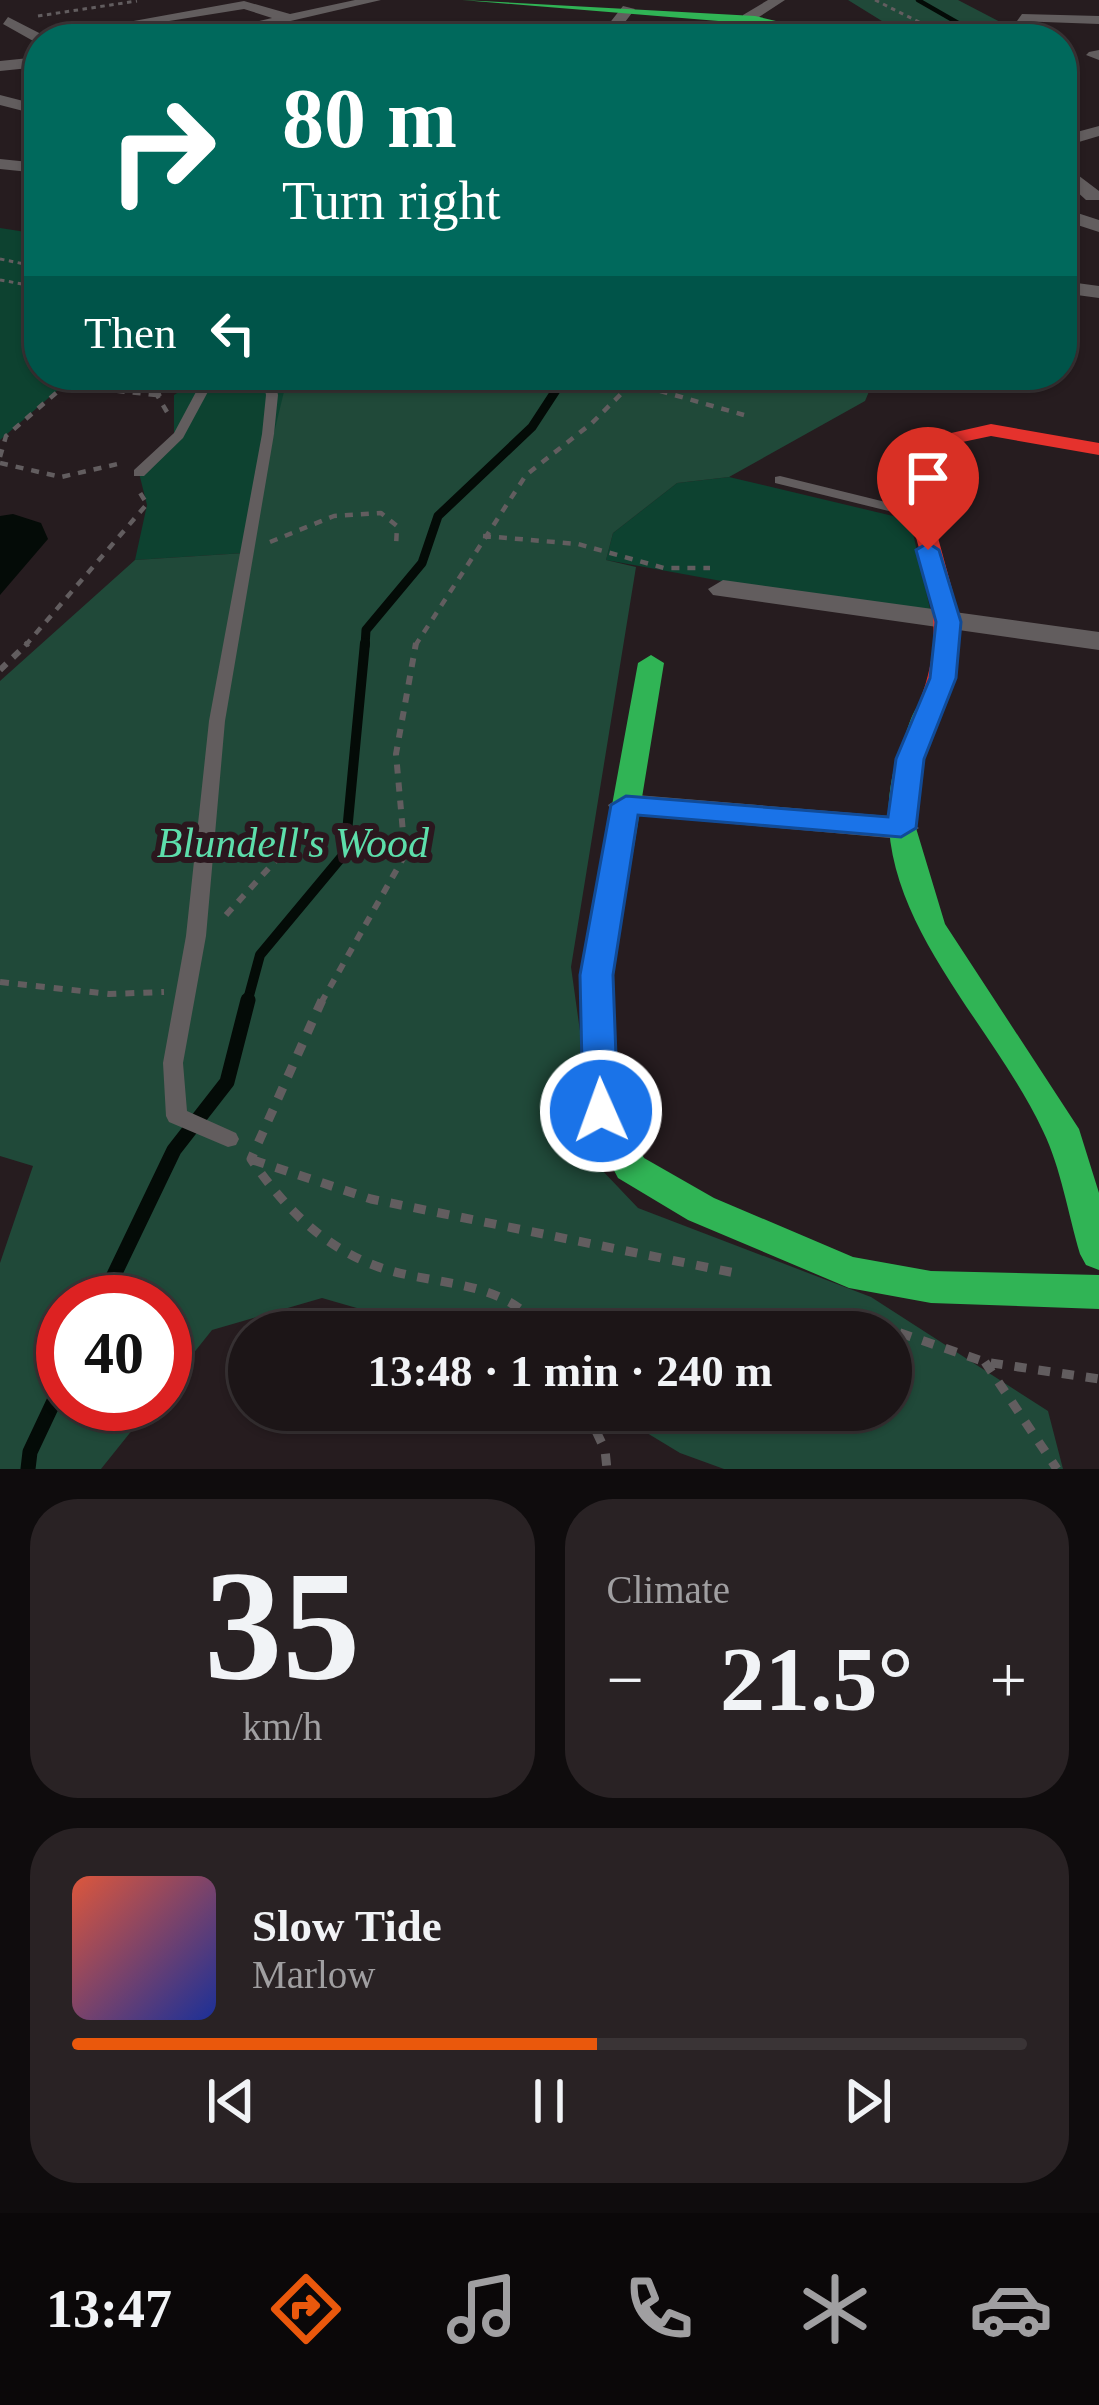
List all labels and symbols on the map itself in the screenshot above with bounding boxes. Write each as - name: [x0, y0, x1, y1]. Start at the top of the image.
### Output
- pin: [877, 427, 979, 550]
- park label: Blundell's Wood: [157, 820, 430, 866]
- position arrow: [538, 1048, 664, 1174]
- speed limit sign: 40: [36, 1275, 192, 1431]

